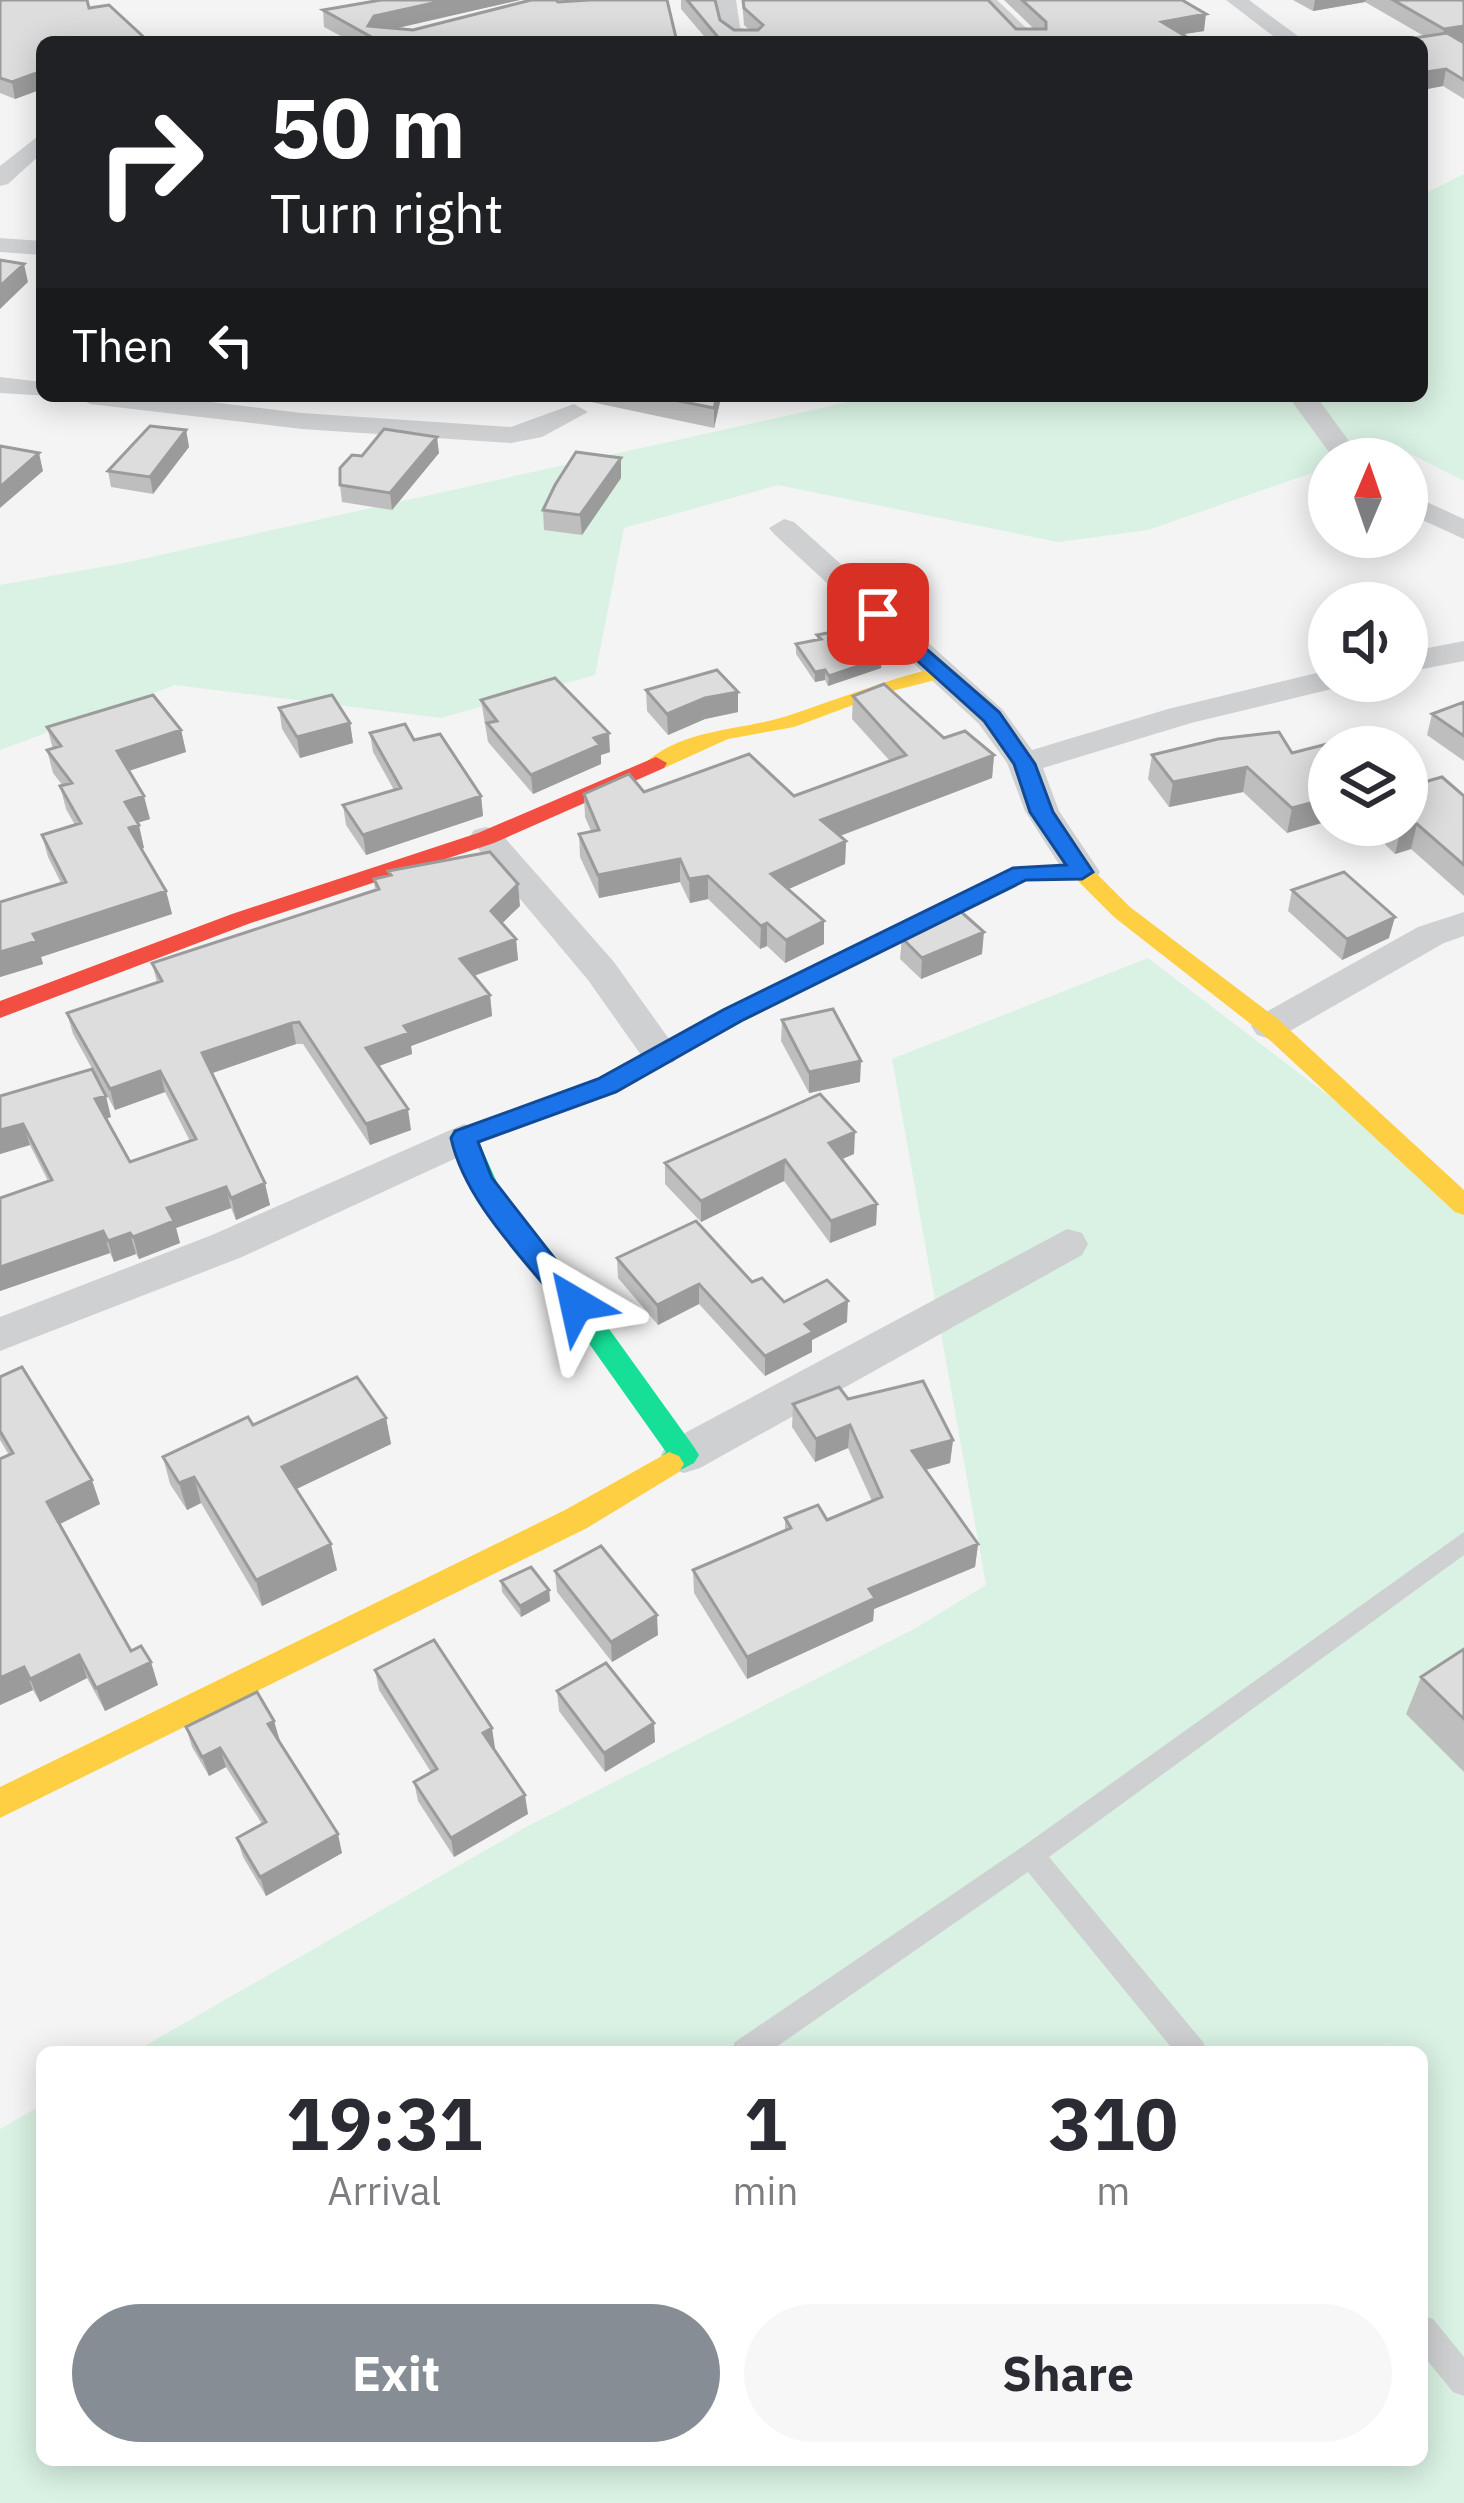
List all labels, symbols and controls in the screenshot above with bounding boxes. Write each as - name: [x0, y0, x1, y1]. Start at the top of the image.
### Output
- text: 50 m: [270, 72, 466, 181]
- icon: right: [72, 84, 228, 240]
- text: Turn right: [270, 178, 504, 248]
- icon: left: [198, 312, 264, 378]
- text: Then: [72, 316, 174, 374]
- north arrow: [1308, 438, 1428, 558]
- map controls: [1308, 438, 1428, 846]
- pin: [827, 563, 929, 665]
- icon: arrive: [845, 581, 911, 647]
- button: sound: [1308, 582, 1428, 702]
- button: layers: [1308, 726, 1428, 846]
- position arrow: [513, 1241, 639, 1367]
- text: 19:31: [286, 2076, 483, 2170]
- text: 1: [744, 2076, 787, 2170]
- text: 310: [1048, 2076, 1178, 2170]
- text: Arrival: [327, 2165, 441, 2216]
- text: min: [733, 2165, 798, 2216]
- text: m: [1096, 2165, 1130, 2216]
- button: Exit: [72, 2304, 720, 2442]
- button: Share: [744, 2304, 1392, 2442]

